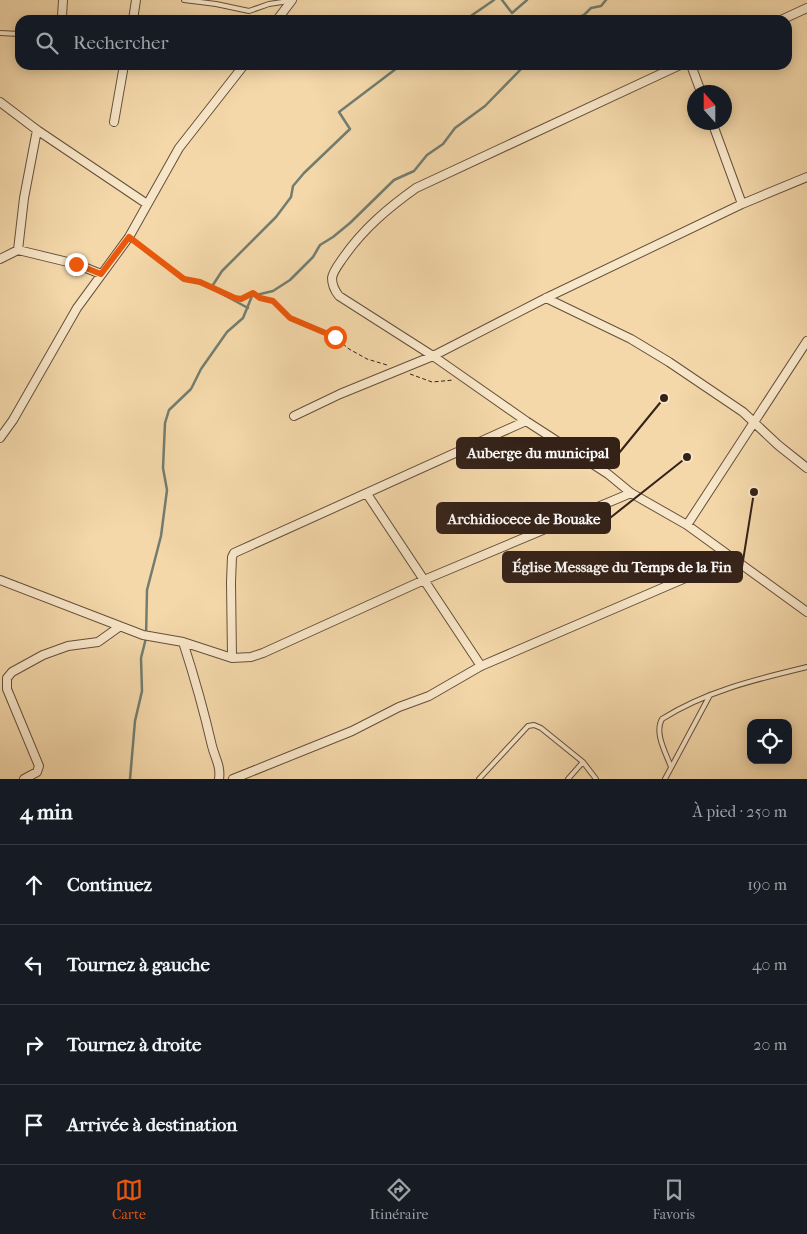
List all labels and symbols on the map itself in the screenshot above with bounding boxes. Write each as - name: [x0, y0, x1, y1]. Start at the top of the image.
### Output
- north arrow: [687, 85, 732, 130]
- route end: [65, 253, 88, 276]
- route start: [324, 326, 347, 349]
- callout: Auberge du municipal: [457, 438, 619, 468]
- text: Auberge du municipal: [466, 444, 610, 462]
- callout: Archidiocece de Bouake: [437, 503, 610, 533]
- text: Archidiocece de Bouake: [446, 510, 601, 528]
- callout: Église Message du Temps de la Fin: [503, 552, 742, 582]
- text: Église Message du Temps de la Fin: [512, 558, 732, 576]

